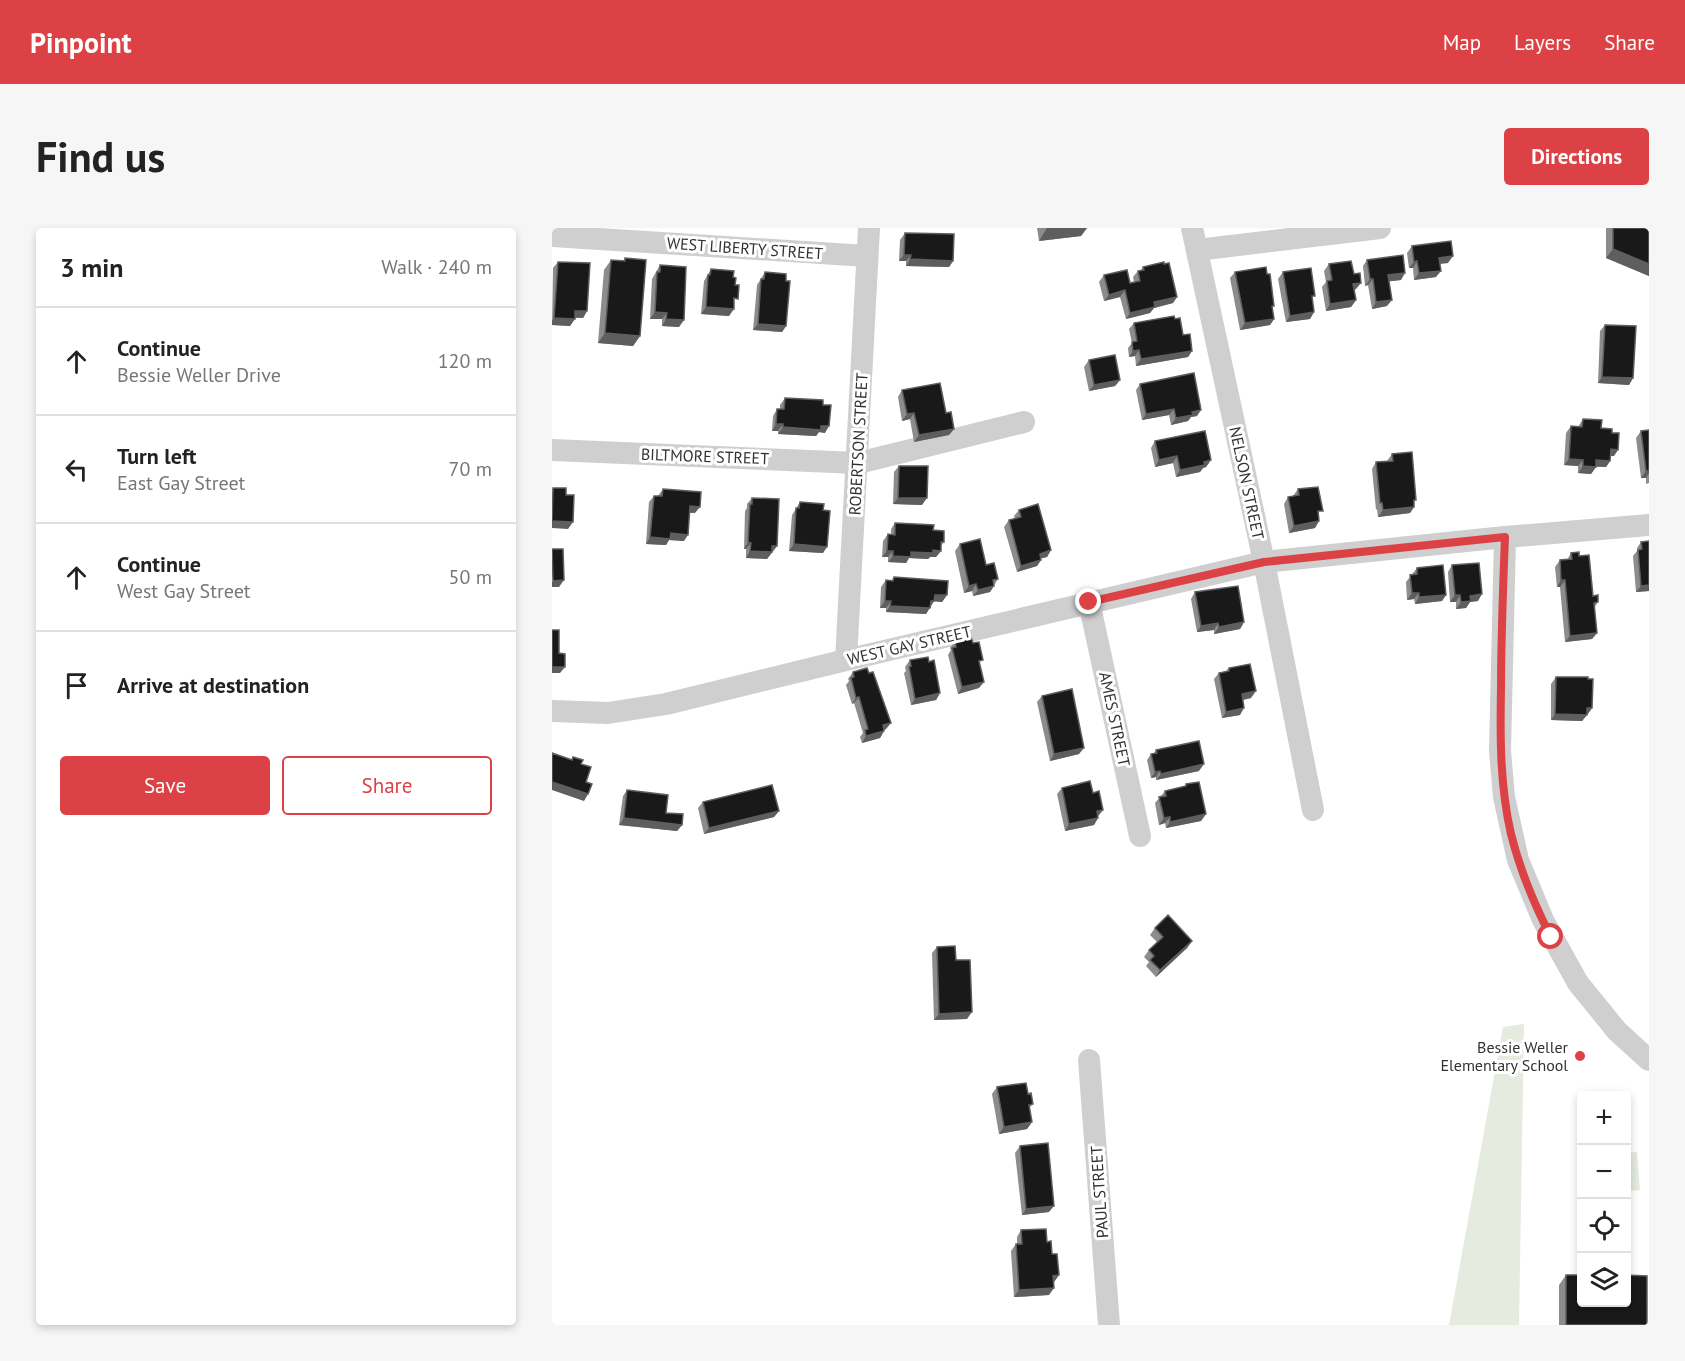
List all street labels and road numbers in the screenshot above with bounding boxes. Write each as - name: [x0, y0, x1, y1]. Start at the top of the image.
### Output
- street label: WEST LIBERTY STREET: [666, 233, 824, 263]
- street label: ROBERTSON STREET: [844, 372, 872, 516]
- street label: NELSON STREET: [1225, 425, 1269, 541]
- street label: BILTMORE STREET: [641, 444, 769, 468]
- street label: WEST GAY STREET: [845, 621, 973, 669]
- street label: AMES STREET: [1095, 670, 1135, 768]
- street label: PAUL STREET: [1086, 1145, 1112, 1239]

